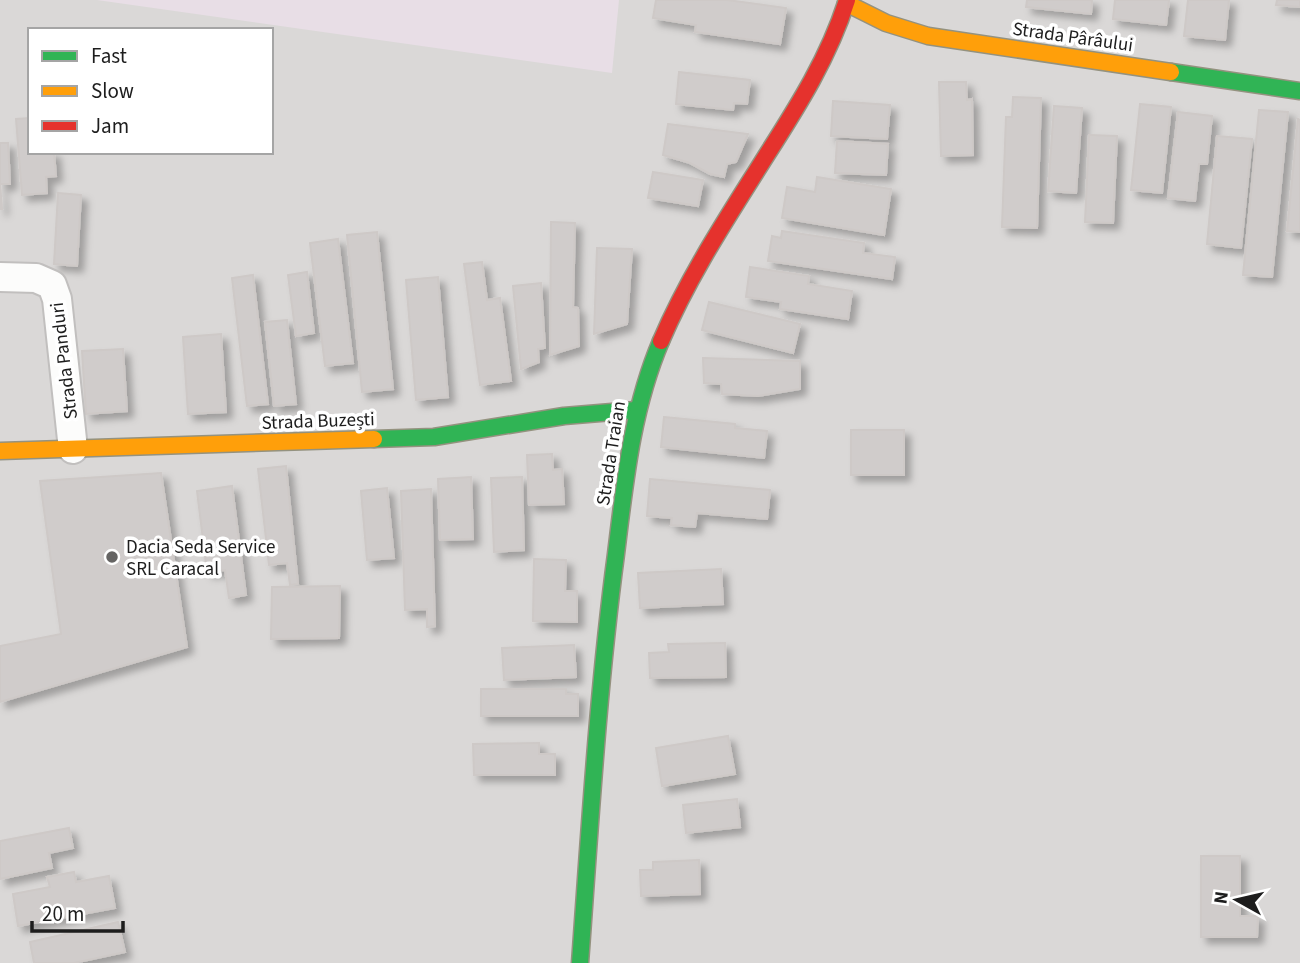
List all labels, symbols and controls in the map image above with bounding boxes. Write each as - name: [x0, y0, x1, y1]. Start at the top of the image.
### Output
- street label: Strada Pârâului: [1011, 16, 1135, 59]
- legend: [28, 28, 273, 154]
- text: Fast: [91, 41, 127, 71]
- text: Slow: [91, 76, 134, 106]
- text: Jam: [91, 111, 129, 141]
- street label: Strada Panduri: [44, 301, 85, 421]
- street label: Strada Traian: [590, 399, 633, 507]
- street label: Strada Buzești: [261, 406, 375, 437]
- place label: Dacia Seda Service SRL Caracal: [126, 534, 275, 583]
- marker: Dacia Seda Service SRL Caracal: [104, 549, 120, 565]
- north arrow: [1202, 865, 1272, 935]
- scale bar: [32, 890, 122, 934]
- text: N: [1207, 890, 1236, 906]
- text: 20 m: [42, 899, 84, 929]

